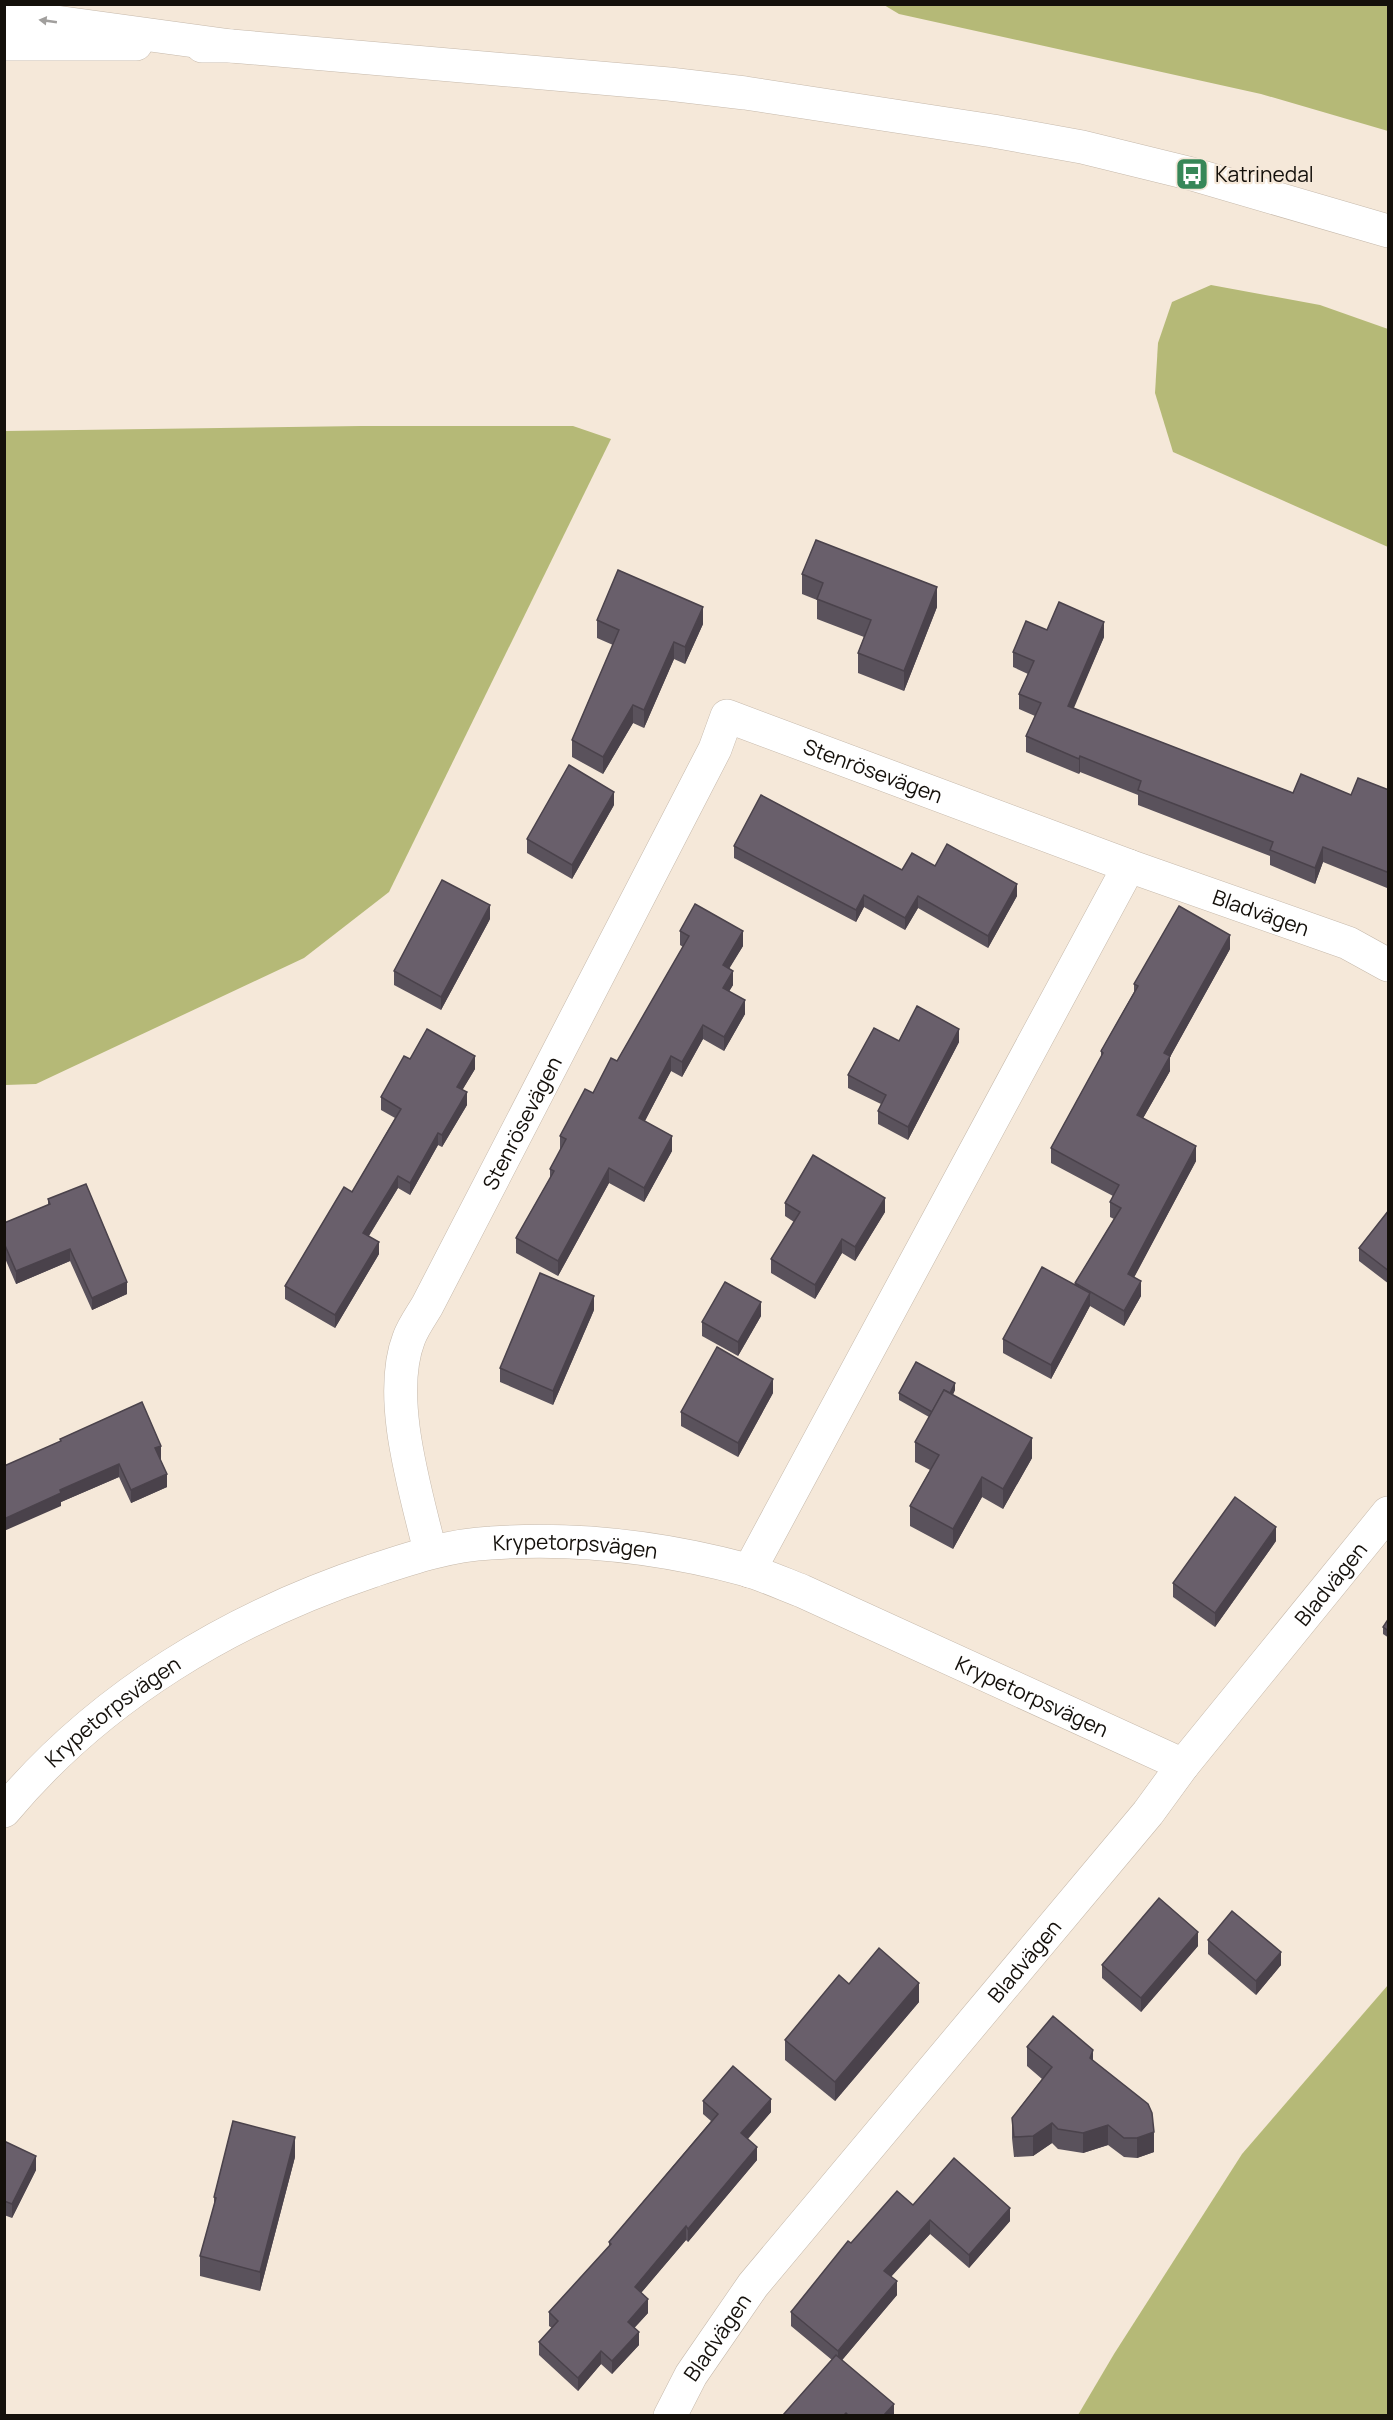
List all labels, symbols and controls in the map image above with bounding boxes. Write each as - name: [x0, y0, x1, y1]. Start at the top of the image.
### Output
- one-way arrow: [38, 16, 57, 25]
- bus stop icon: Katrinedal: [1174, 156, 1210, 192]
- place label: Katrinedal: [1215, 160, 1314, 188]
- street label: Stenrösevägen: [800, 732, 947, 809]
- street label: Bladvägen: [1209, 883, 1313, 942]
- street label: Stenrösevägen: [476, 1051, 568, 1194]
- street label: Krypetorpsvägen: [492, 1527, 660, 1565]
- street label: Bladvägen: [1288, 1536, 1373, 1631]
- street label: Krypetorpsvägen: [39, 1649, 186, 1773]
- street label: Krypetorpsvägen: [951, 1649, 1113, 1743]
- street label: Bladvägen: [981, 1913, 1067, 2008]
- street label: Bladvägen: [677, 2288, 757, 2387]

